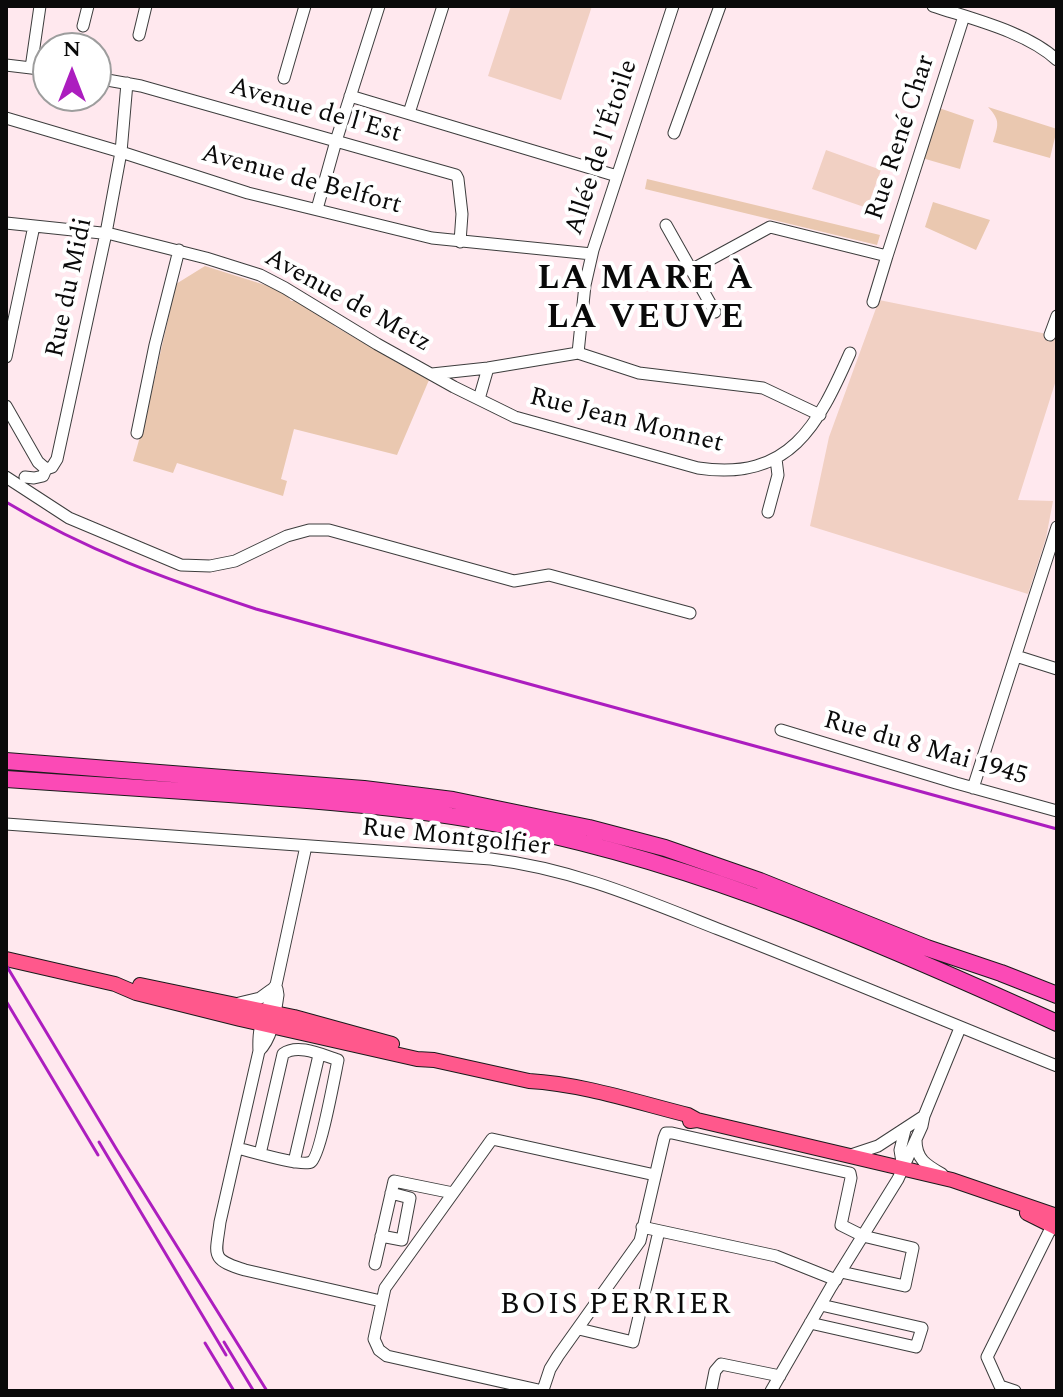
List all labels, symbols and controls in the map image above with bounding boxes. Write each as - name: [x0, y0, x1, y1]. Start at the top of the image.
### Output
- north arrow: [32, 32, 112, 112]
- text: N: [63, 33, 81, 66]
- street label: Rue René Char: [861, 52, 943, 224]
- street label: Allée de l'Étoile: [560, 56, 646, 240]
- street label: Avenue de l'Est: [226, 73, 404, 151]
- street label: Avenue de Belfort: [197, 139, 405, 223]
- street label: Rue du Midi: [41, 215, 101, 361]
- street label: Avenue de Metz: [258, 243, 436, 361]
- district label: LA MARE À LA VEUVE: [537, 261, 755, 340]
- street label: Rue Jean Monnet: [526, 383, 726, 461]
- street label: Rue du 8 Mai 1945: [820, 706, 1030, 794]
- street label: Rue Montgolfier: [360, 814, 552, 864]
- district label: BOIS PERRIER: [500, 1289, 732, 1325]

